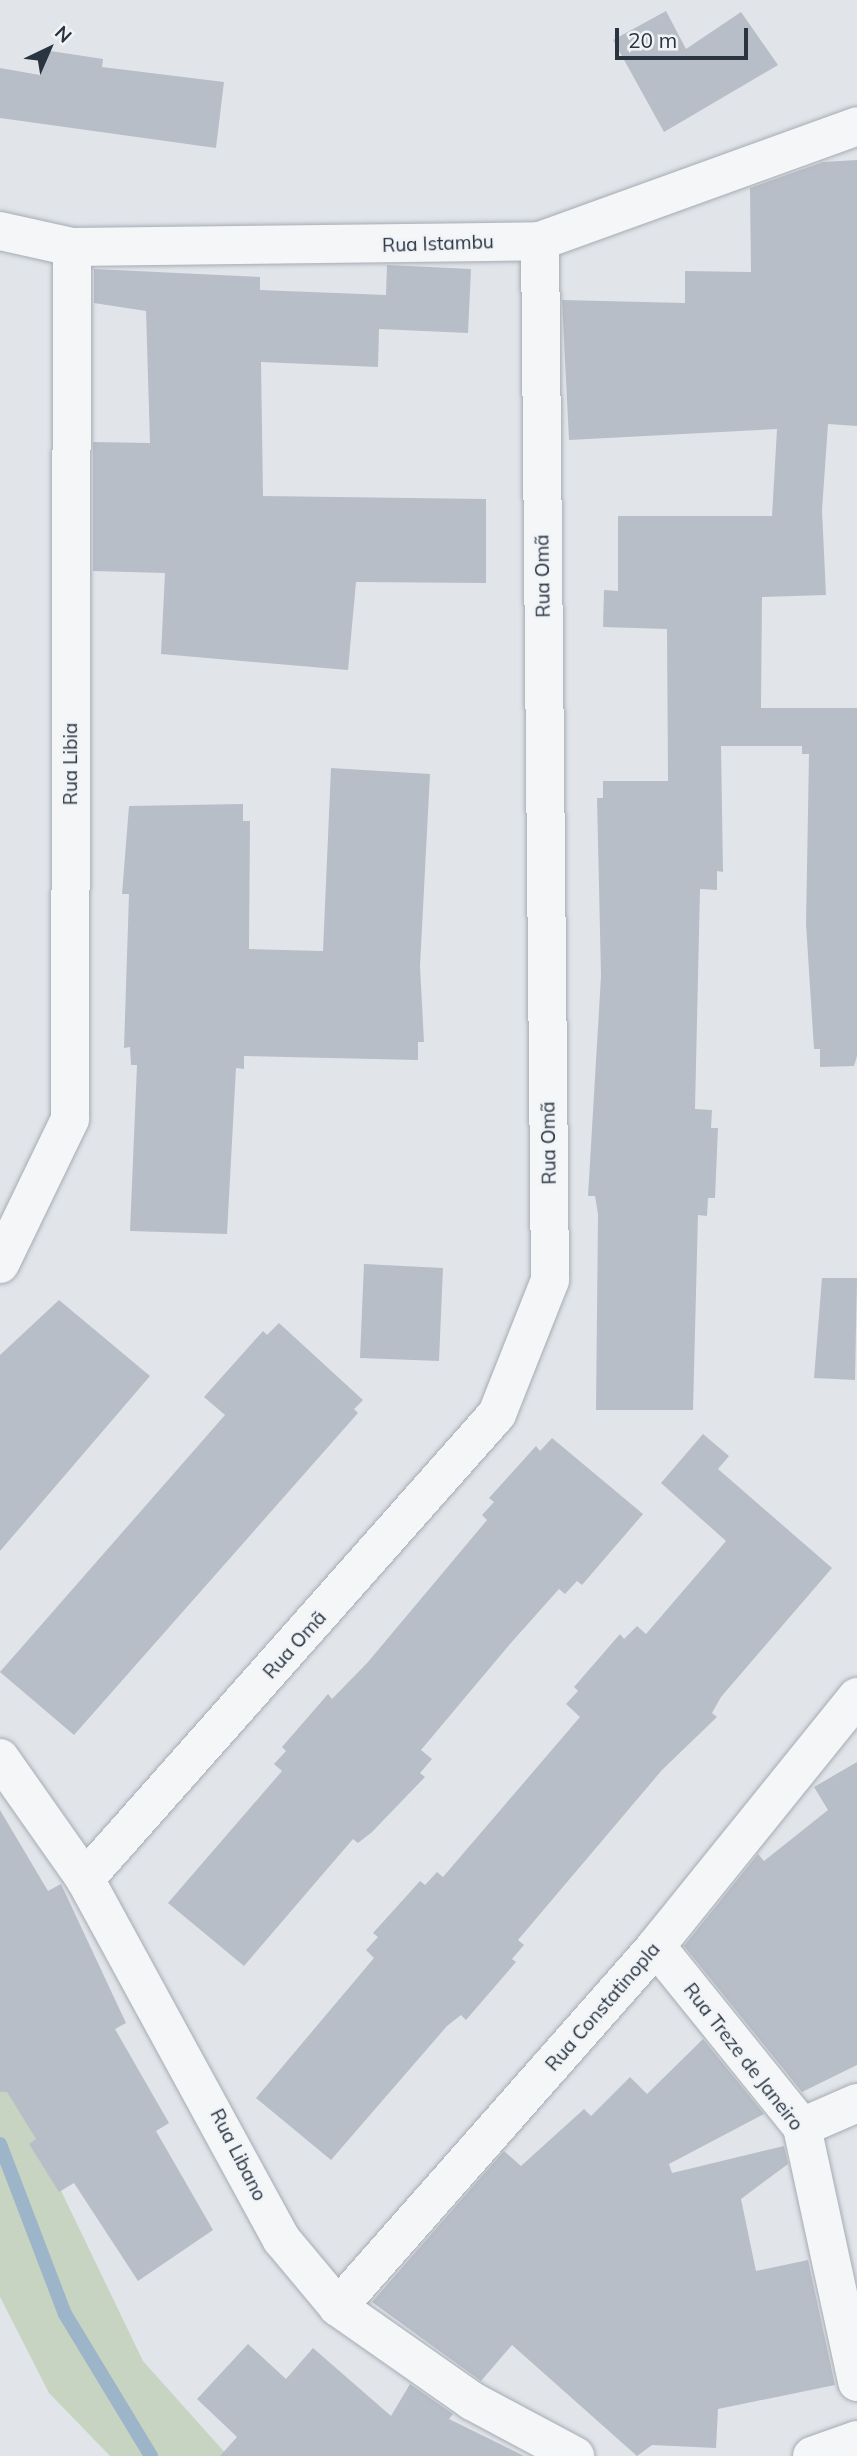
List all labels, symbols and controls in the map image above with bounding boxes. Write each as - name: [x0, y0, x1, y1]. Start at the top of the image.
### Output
- north arrow: [14, 14, 84, 84]
- scale bar: [619, 14, 752, 58]
- text: N: [50, 20, 77, 48]
- text: 20 m: [628, 27, 677, 53]
- street label: Rua Istambu: [382, 231, 494, 257]
- street label: Rua Omã: [531, 534, 555, 618]
- street label: Rua Libia: [60, 723, 82, 805]
- street label: Rua Omã: [537, 1101, 561, 1185]
- street label: Rua Omã: [259, 1606, 331, 1684]
- street label: Rua Constatinopla: [541, 1938, 665, 2076]
- street label: Rua Treze de Janeiro: [678, 1979, 808, 2135]
- street label: Rua Libano: [205, 2105, 271, 2205]

